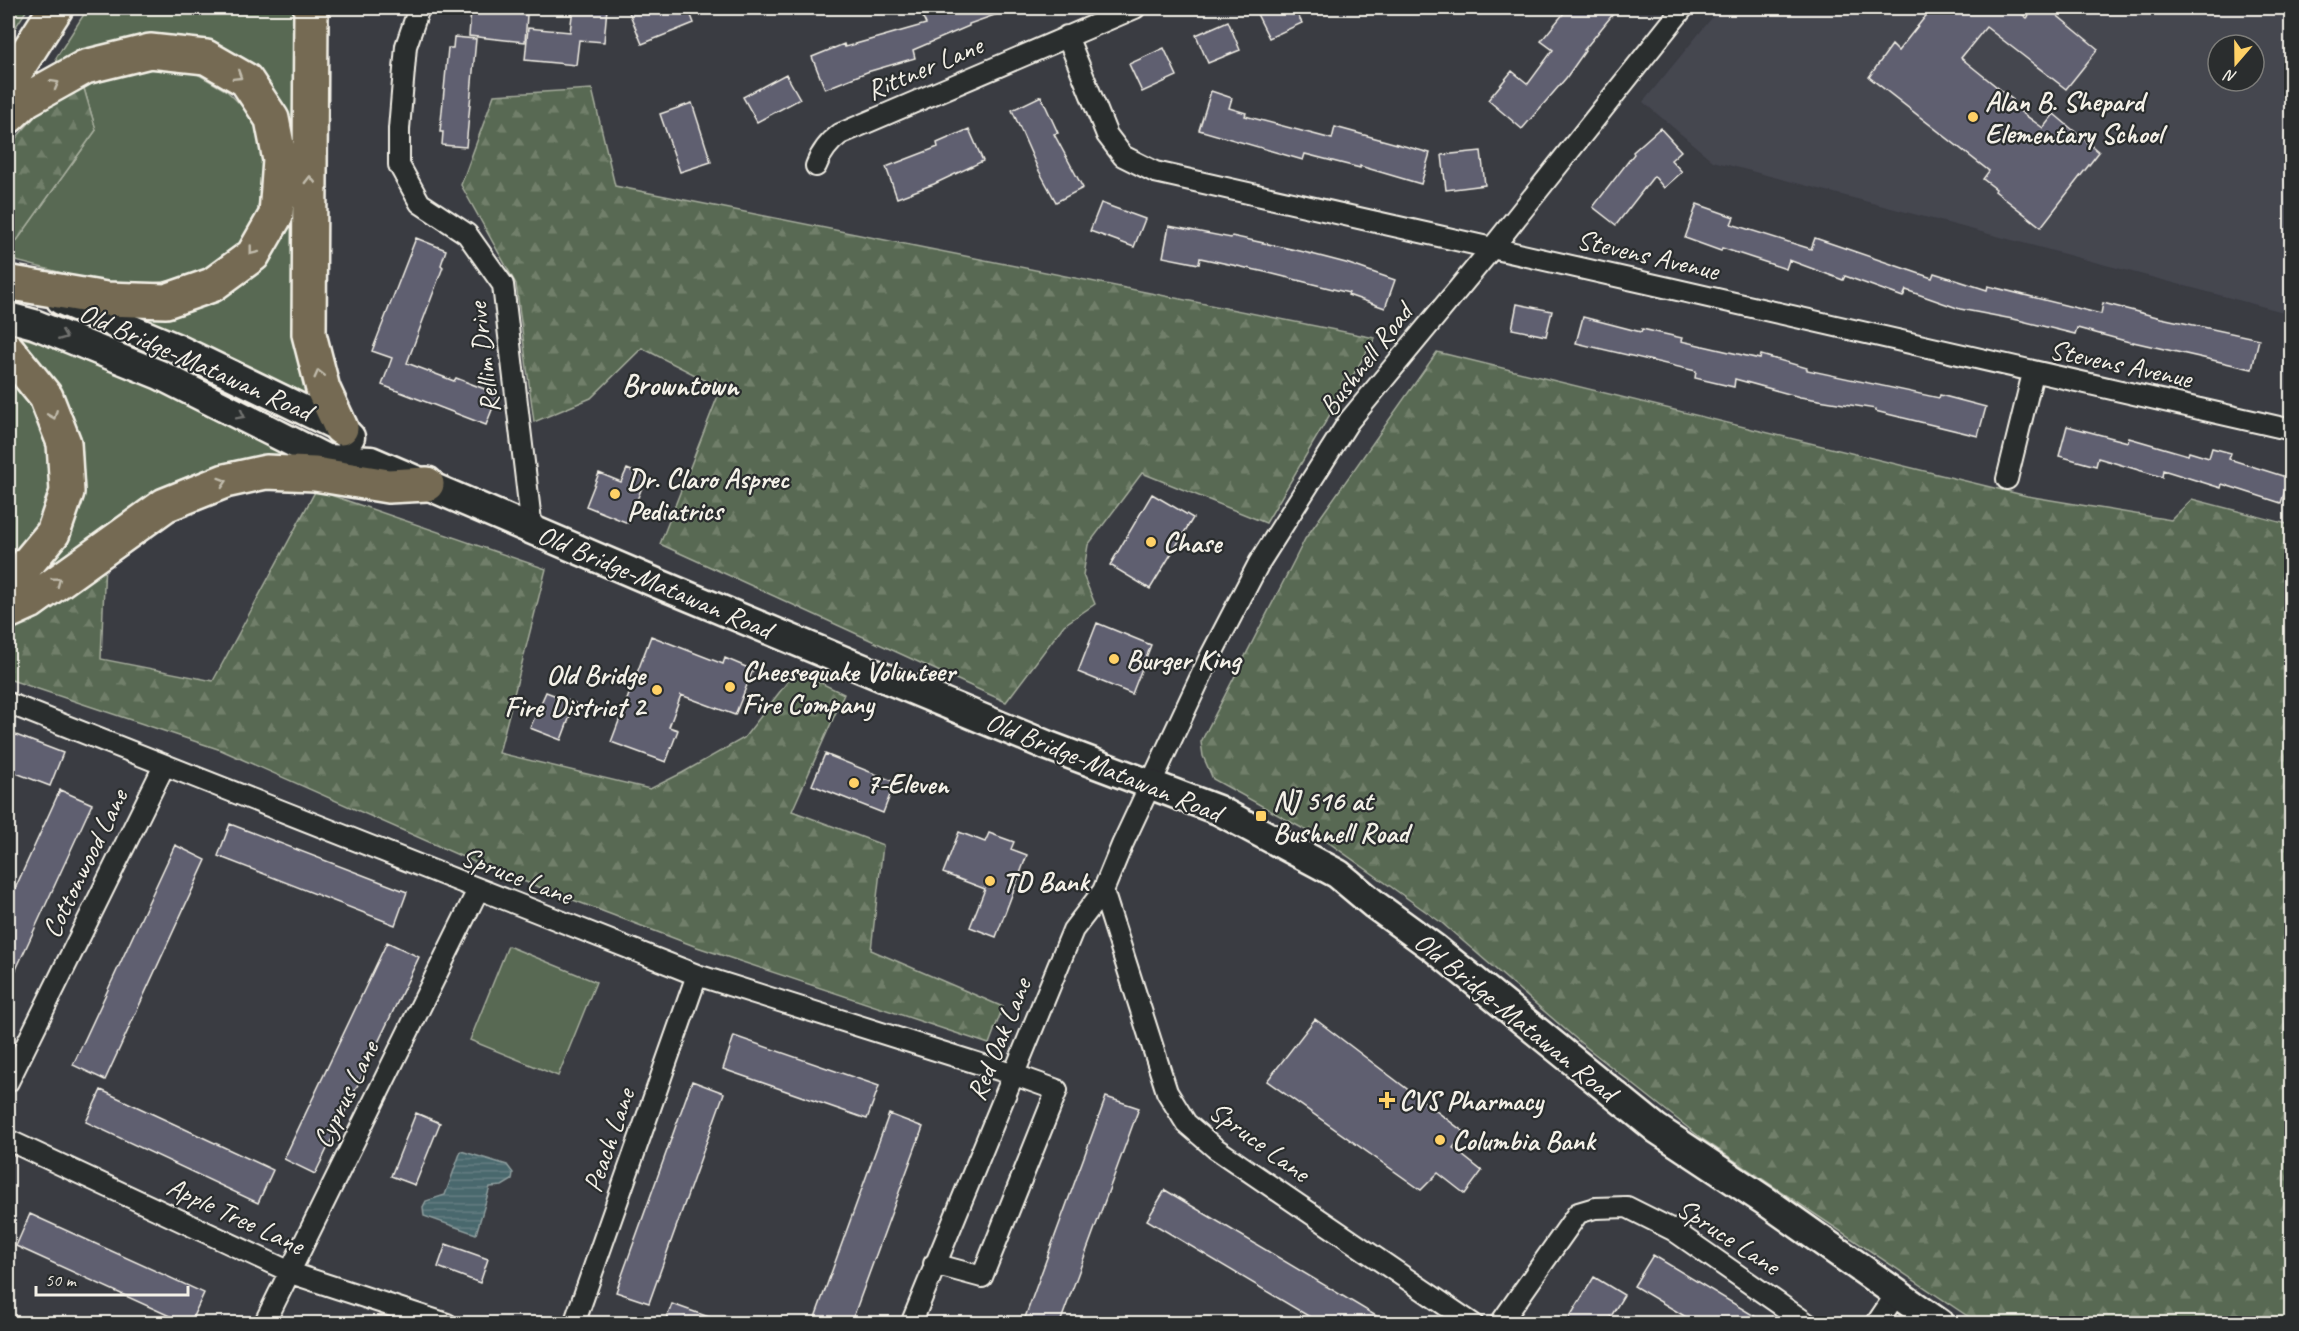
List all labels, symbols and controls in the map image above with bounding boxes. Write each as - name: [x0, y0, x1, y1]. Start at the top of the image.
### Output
- street label: Rittner Lane: [861, 27, 989, 107]
- north arrow: [2206, 33, 2266, 93]
- text: N: [2220, 64, 2239, 87]
- one-way arrow: [231, 69, 242, 80]
- one-way arrow: [49, 80, 59, 91]
- place label: Alan B. Shepard Elementary School: [1985, 84, 2168, 151]
- marker: Alan B. Shepard Elementary School: [1966, 110, 1980, 124]
- one-way arrow: [304, 176, 316, 185]
- street label: Stevens Avenue: [1574, 221, 1724, 288]
- one-way arrow: [250, 244, 261, 255]
- street label: Bushnell Road: [1311, 293, 1423, 422]
- street label: Old Bridge-Matawan Road: [74, 294, 321, 430]
- street label: Rellim Drive: [459, 299, 508, 415]
- one-way arrow: [57, 328, 68, 341]
- street label: Stevens Avenue: [2047, 331, 2197, 396]
- district label: Browntown: [622, 366, 741, 404]
- one-way arrow: [314, 369, 327, 379]
- one-way arrow: [234, 408, 245, 419]
- one-way arrow: [46, 409, 58, 420]
- place label: Dr. Claro Asprec Pediatrics: [627, 461, 790, 528]
- one-way arrow: [217, 477, 228, 490]
- marker: Dr. Claro Asprec Pediatrics: [608, 487, 622, 501]
- street label: Old Bridge-Matawan Road: [532, 516, 781, 648]
- place label: Chase: [1163, 525, 1224, 560]
- marker: Chase: [1144, 535, 1158, 549]
- one-way arrow: [50, 578, 61, 589]
- place label: Burger King: [1126, 642, 1243, 677]
- marker: Burger King: [1107, 652, 1121, 666]
- place label: Cheesequake Volunteer Fire Company: [742, 654, 958, 722]
- place label: Old Bridge Fire District 2: [505, 657, 648, 724]
- marker: Cheesequake Volunteer Fire Company: [723, 680, 737, 694]
- marker: Old Bridge Fire District 2: [650, 683, 664, 697]
- street label: Old Bridge-Matawan Road: [981, 703, 1230, 831]
- place label: 7-Eleven: [866, 766, 951, 801]
- marker: 7-Eleven: [847, 776, 861, 790]
- street label: Cottonwood Lane: [33, 781, 136, 943]
- place label: NJ 516 at Bushnell Road: [1273, 783, 1413, 850]
- marker: NJ 516 at Bushnell Road: [1254, 809, 1268, 823]
- street label: Spruce Lane: [456, 838, 579, 913]
- place label: TD Bank: [1002, 864, 1091, 899]
- marker: TD Bank: [983, 874, 997, 888]
- street label: Old Bridge-Matawan Road: [1407, 924, 1627, 1112]
- street label: Red Oak Lane: [958, 971, 1040, 1105]
- street label: Cyprus Lane: [305, 1033, 387, 1154]
- street label: Peach Lane: [574, 1082, 643, 1197]
- place label: CVS Pharmacy: [1399, 1083, 1545, 1119]
- street label: Spruce Lane: [1202, 1093, 1318, 1191]
- marker: CVS Pharmacy: [1380, 1093, 1394, 1107]
- place label: Columbia Bank: [1452, 1123, 1597, 1158]
- marker: Columbia Bank: [1433, 1133, 1447, 1147]
- street label: Apple Tree Lane: [162, 1168, 312, 1263]
- street label: Spruce Lane: [1671, 1190, 1789, 1284]
- scale bar: [36, 1259, 188, 1297]
- text: 50 m: [45, 1269, 78, 1291]

